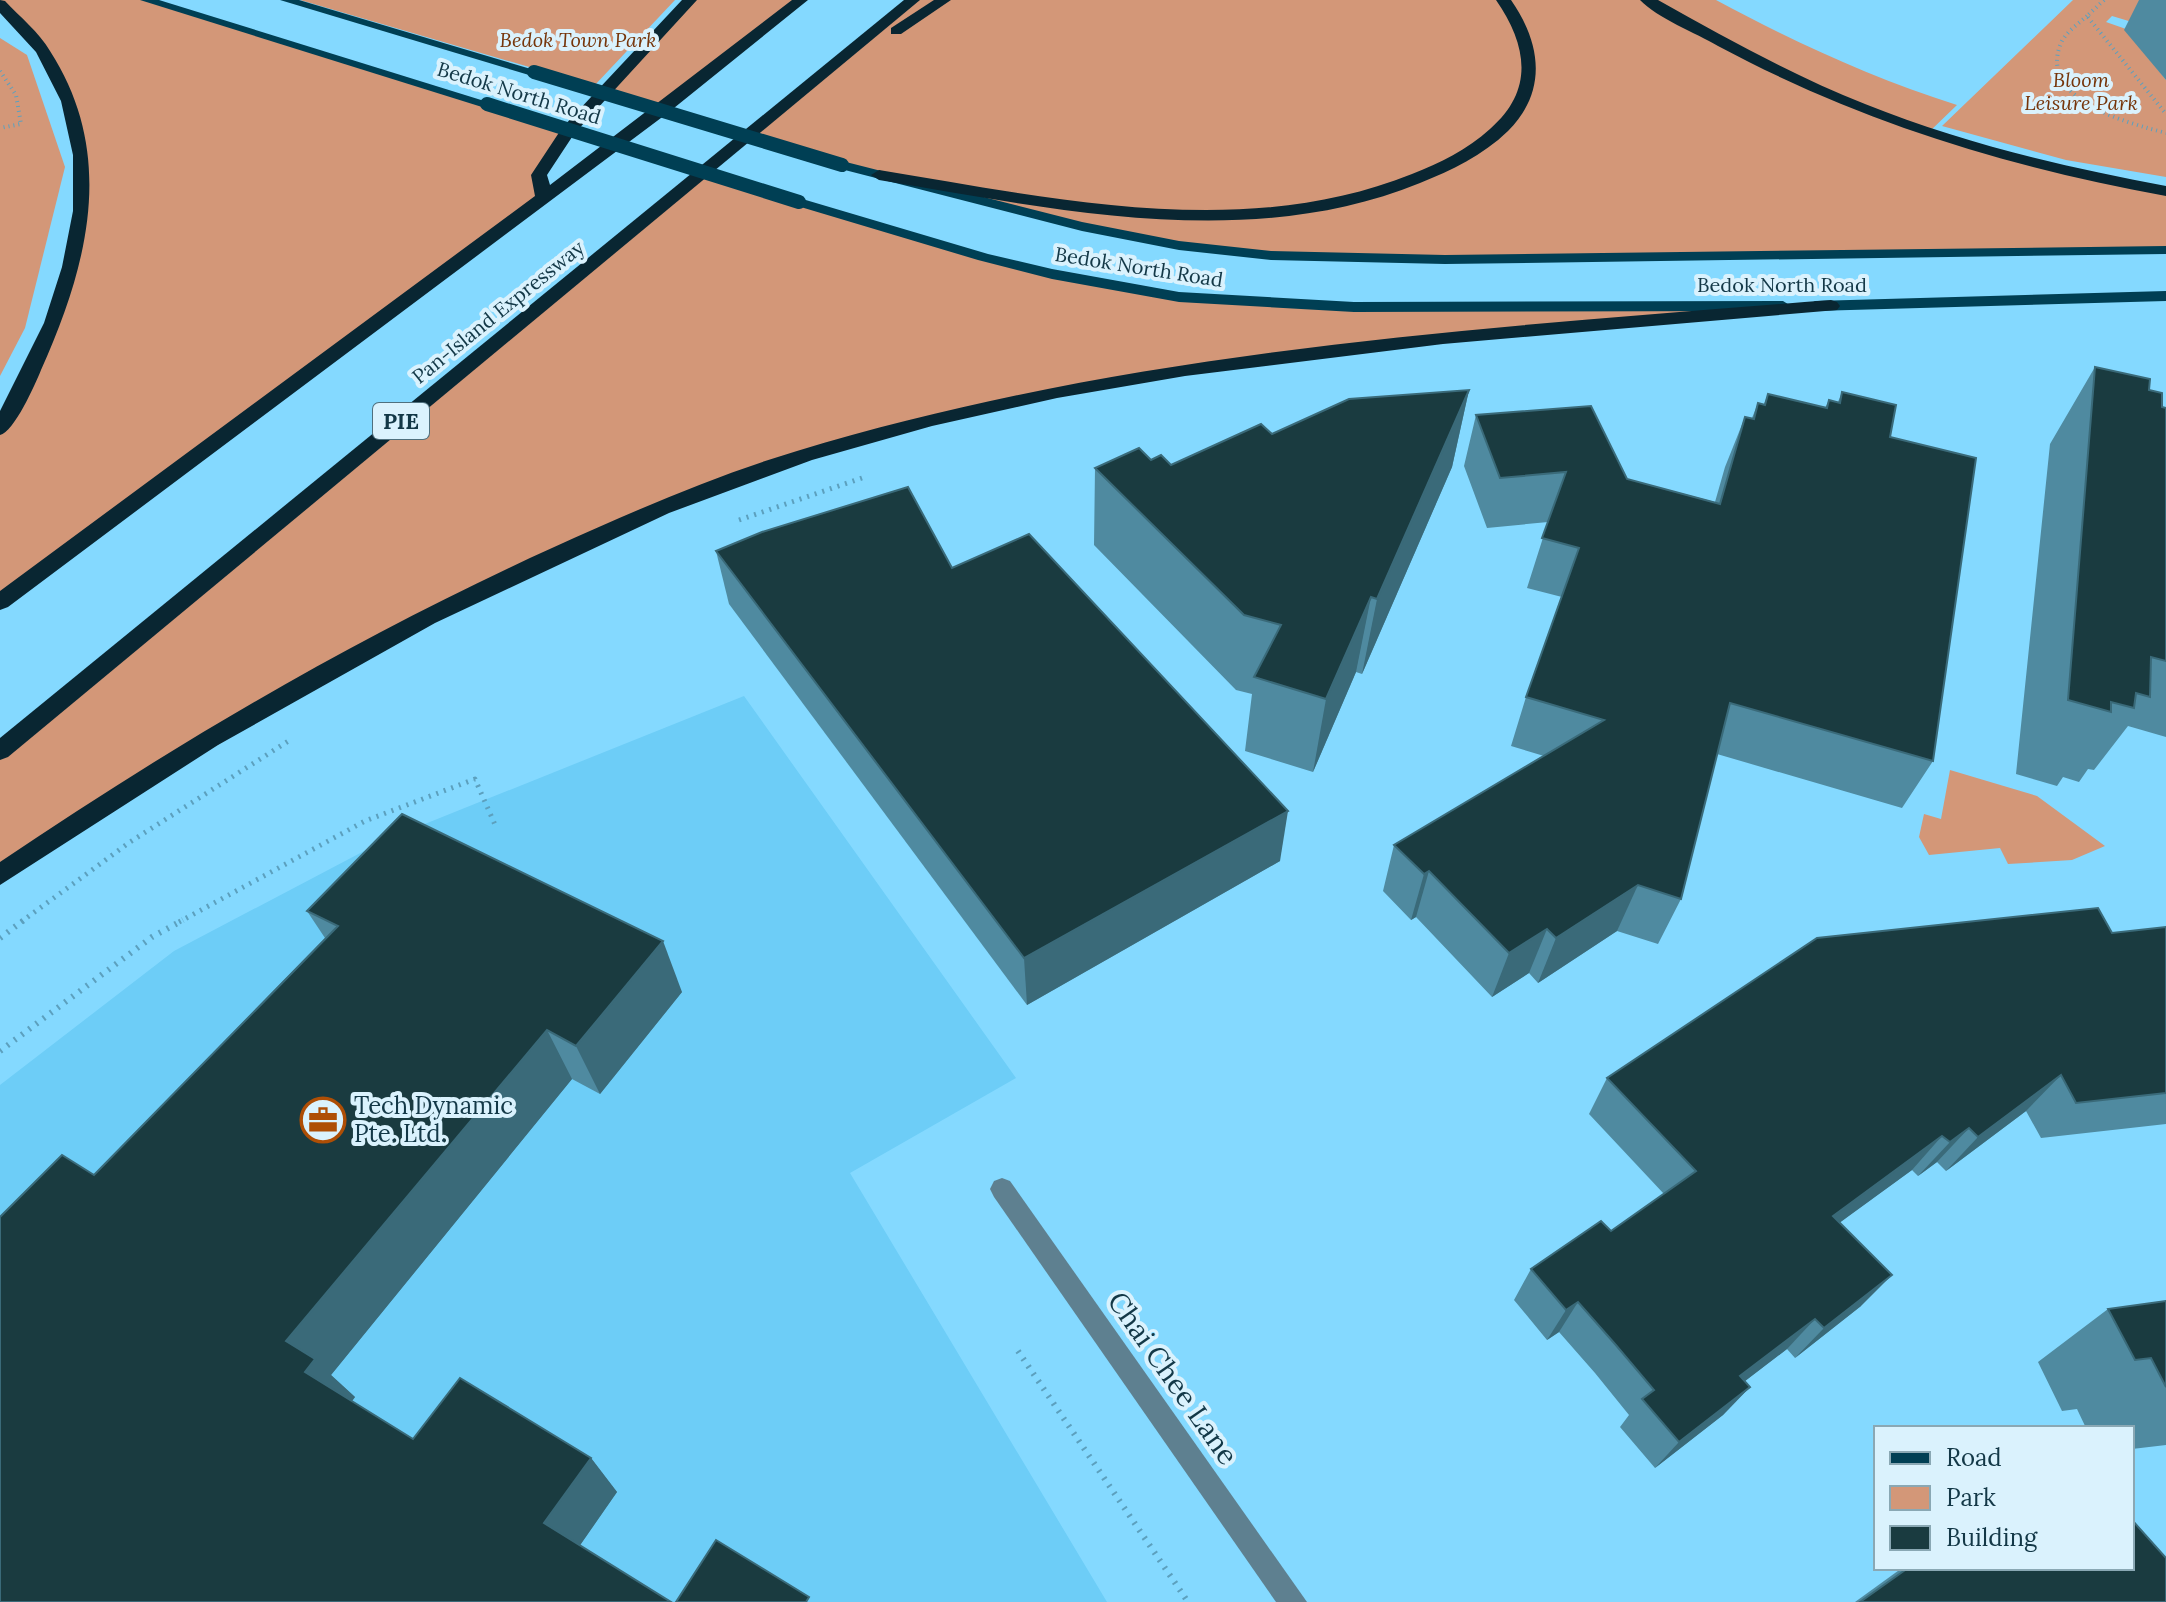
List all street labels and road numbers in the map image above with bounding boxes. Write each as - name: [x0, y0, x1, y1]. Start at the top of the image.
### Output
- street label: Bedok North Road: [434, 56, 604, 129]
- street label: Pan-Island Expressway: [407, 234, 589, 389]
- street label: Bedok North Road: [1053, 241, 1225, 292]
- street label: Bedok North Road: [1697, 272, 1867, 297]
- road number: PIE: [373, 403, 429, 439]
- street label: Chai Chee Lane: [1100, 1284, 1246, 1472]

